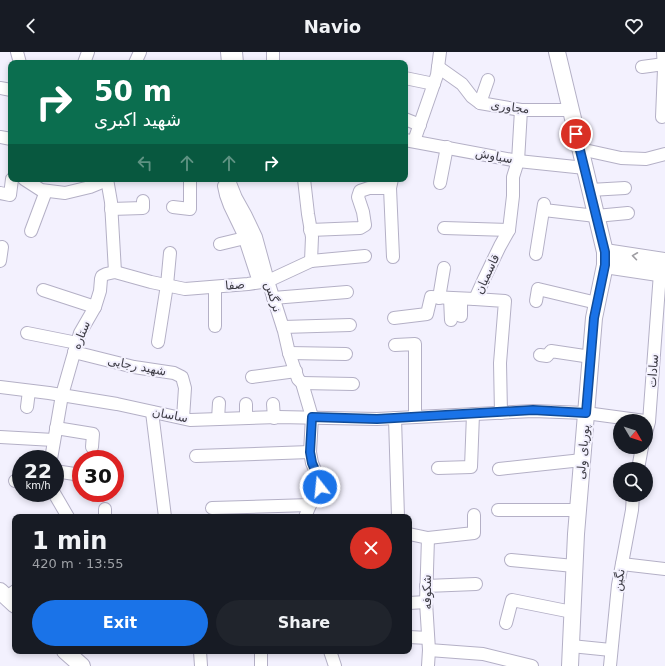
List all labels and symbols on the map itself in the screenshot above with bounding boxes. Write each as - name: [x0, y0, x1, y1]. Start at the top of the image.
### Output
- street label: مجاوری: [490, 98, 530, 117]
- pin: [559, 117, 593, 151]
- street label: سیاوش: [474, 146, 514, 167]
- street label: قاسمیان: [472, 252, 502, 296]
- one-way arrow: [632, 252, 638, 261]
- street label: صفا: [224, 277, 246, 293]
- street label: نرگس: [261, 280, 284, 314]
- street label: ستاره: [69, 319, 94, 352]
- street label: شهید رجایی: [106, 353, 168, 380]
- street label: سادات: [645, 354, 661, 388]
- street label: ساسان: [151, 405, 189, 425]
- north arrow: [613, 414, 653, 454]
- street label: پوریای ولی: [574, 424, 593, 480]
- speed limit sign: 30: [72, 450, 124, 502]
- position arrow: [299, 466, 341, 508]
- street label: نگین: [610, 568, 629, 592]
- street label: شکوفه: [420, 574, 435, 610]

